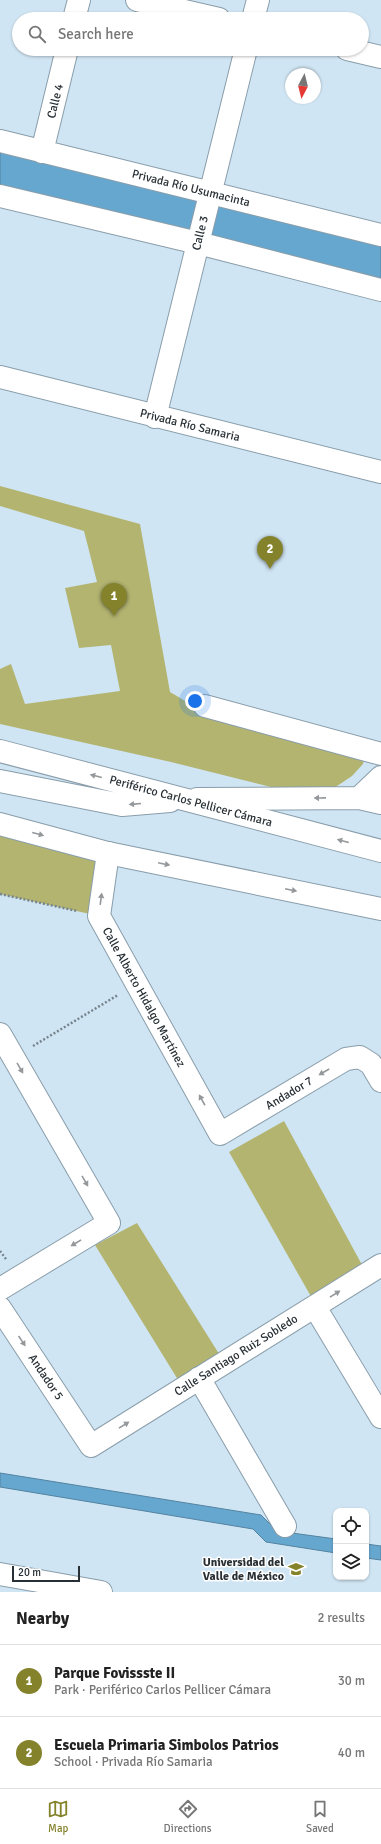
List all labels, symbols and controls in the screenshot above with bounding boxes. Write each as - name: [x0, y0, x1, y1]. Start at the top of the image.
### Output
- search box: [12, 12, 369, 56]
- icon: search: [26, 23, 48, 45]
- text: Search here: [58, 25, 134, 43]
- north arrow: [285, 68, 321, 104]
- street label: Calle 4: [44, 82, 67, 120]
- street label: Privada Río Usumacinta: [130, 167, 252, 210]
- street label: Calle 3: [189, 214, 212, 252]
- street label: Privada Río Samaria: [138, 406, 241, 445]
- pin: 2: [257, 536, 283, 569]
- pin: 1: [101, 583, 127, 616]
- your location: [185, 691, 205, 711]
- street label: Periférico Carlos Pellicer Cámara: [108, 772, 274, 831]
- one-way arrow: [89, 773, 101, 779]
- one-way arrow: [313, 795, 326, 801]
- one-way arrow: [129, 801, 141, 807]
- one-way arrow: [32, 831, 44, 837]
- one-way arrow: [337, 837, 350, 843]
- one-way arrow: [158, 862, 170, 868]
- one-way arrow: [285, 888, 298, 894]
- one-way arrow: [98, 892, 104, 905]
- street label: Calle Alberto Hidalgo Martínez: [99, 925, 188, 1070]
- one-way arrow: [16, 1062, 23, 1074]
- one-way arrow: [318, 1068, 330, 1075]
- street label: Andador 7: [263, 1074, 316, 1113]
- one-way arrow: [198, 1094, 205, 1106]
- one-way arrow: [81, 1175, 88, 1187]
- one-way arrow: [71, 1239, 81, 1247]
- one-way arrow: [330, 1290, 340, 1298]
- street label: Calle Santiago Ruiz Sobledo: [172, 1311, 301, 1400]
- one-way arrow: [18, 1335, 25, 1347]
- street label: Andador 5: [25, 1351, 66, 1403]
- one-way arrow: [119, 1421, 129, 1429]
- map controls: [333, 1508, 369, 1580]
- button: locate: [333, 1508, 369, 1544]
- button: layers: [333, 1544, 369, 1580]
- place label: Universidad del Valle de México: [203, 1555, 284, 1584]
- school or university icon: Universidad del Valle de México: [287, 1560, 305, 1578]
- scale bar: [12, 1564, 80, 1583]
- text: 20 m: [18, 1566, 41, 1579]
- text: Nearby: [16, 1608, 69, 1629]
- text: 2 results: [317, 1610, 365, 1626]
- text: Parque Fovissste II: [54, 1664, 175, 1682]
- text: 1: [25, 1673, 33, 1689]
- text: 30 m: [338, 1673, 365, 1689]
- text: Park · Periférico Carlos Pellicer Cámara: [54, 1682, 271, 1698]
- text: Escuela Primaria Simbolos Patrios: [54, 1736, 279, 1754]
- text: 2: [25, 1745, 33, 1761]
- text: 40 m: [338, 1745, 365, 1761]
- text: School · Privada Río Samaria: [54, 1754, 213, 1770]
- tab: Map: [47, 1798, 69, 1835]
- tab: Directions: [164, 1798, 212, 1835]
- tab: Saved: [306, 1798, 334, 1835]

